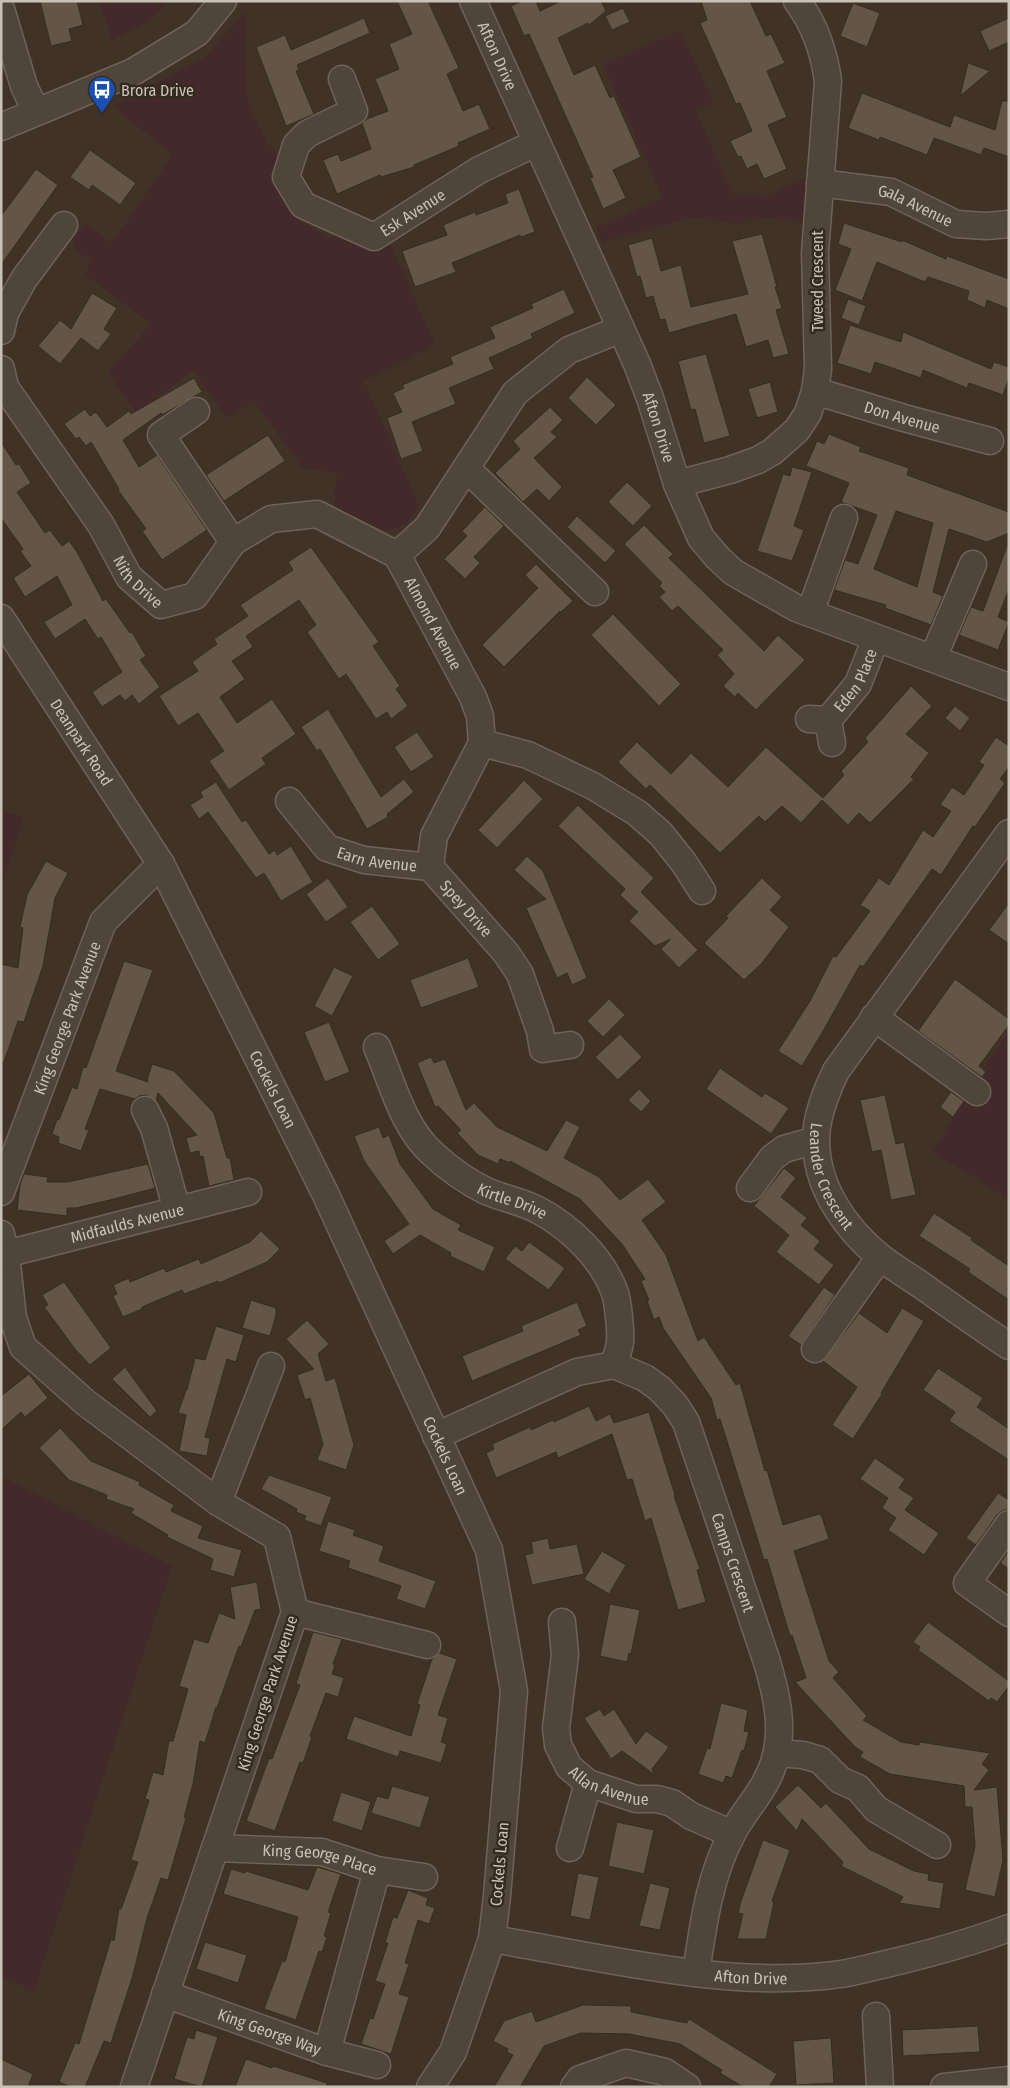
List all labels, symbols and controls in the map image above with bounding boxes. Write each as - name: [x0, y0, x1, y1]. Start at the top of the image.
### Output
- street label: Afton Drive: [474, 19, 521, 93]
- bus stop icon: Brora Drive: [87, 75, 117, 114]
- place label: Brora Drive: [121, 81, 194, 100]
- street label: Gala Avenue: [877, 181, 956, 231]
- street label: Esk Avenue: [377, 185, 449, 241]
- street label: Tweed Crescent: [808, 230, 827, 332]
- street label: Afton Drive: [638, 389, 679, 465]
- street label: Don Avenue: [862, 397, 942, 437]
- street label: Nith Drive: [109, 552, 167, 612]
- street label: Almond Avenue: [401, 574, 466, 673]
- street label: Eden Place: [830, 646, 881, 716]
- street label: Deanpark Road: [46, 695, 116, 789]
- street label: Earn Avenue: [334, 843, 418, 876]
- street label: Spey Drive: [436, 876, 496, 941]
- street label: King George Park Avenue: [30, 939, 105, 1097]
- street label: Cockels Loan: [245, 1047, 300, 1131]
- street label: Leander Crescent: [806, 1122, 858, 1234]
- street label: Kirtle Drive: [474, 1179, 551, 1223]
- street label: Midfaulds Avenue: [69, 1200, 186, 1247]
- street label: Cockels Loan: [419, 1413, 471, 1498]
- street label: Camps Crescent: [707, 1511, 759, 1615]
- street label: King George Park Avenue: [233, 1613, 302, 1773]
- street label: Allan Avenue: [565, 1762, 649, 1809]
- street label: Cockels Loan: [486, 1821, 513, 1907]
- street label: King George Place: [262, 1841, 379, 1879]
- street label: Afton Drive: [714, 1966, 788, 1988]
- street label: King George Way: [215, 2005, 324, 2059]

